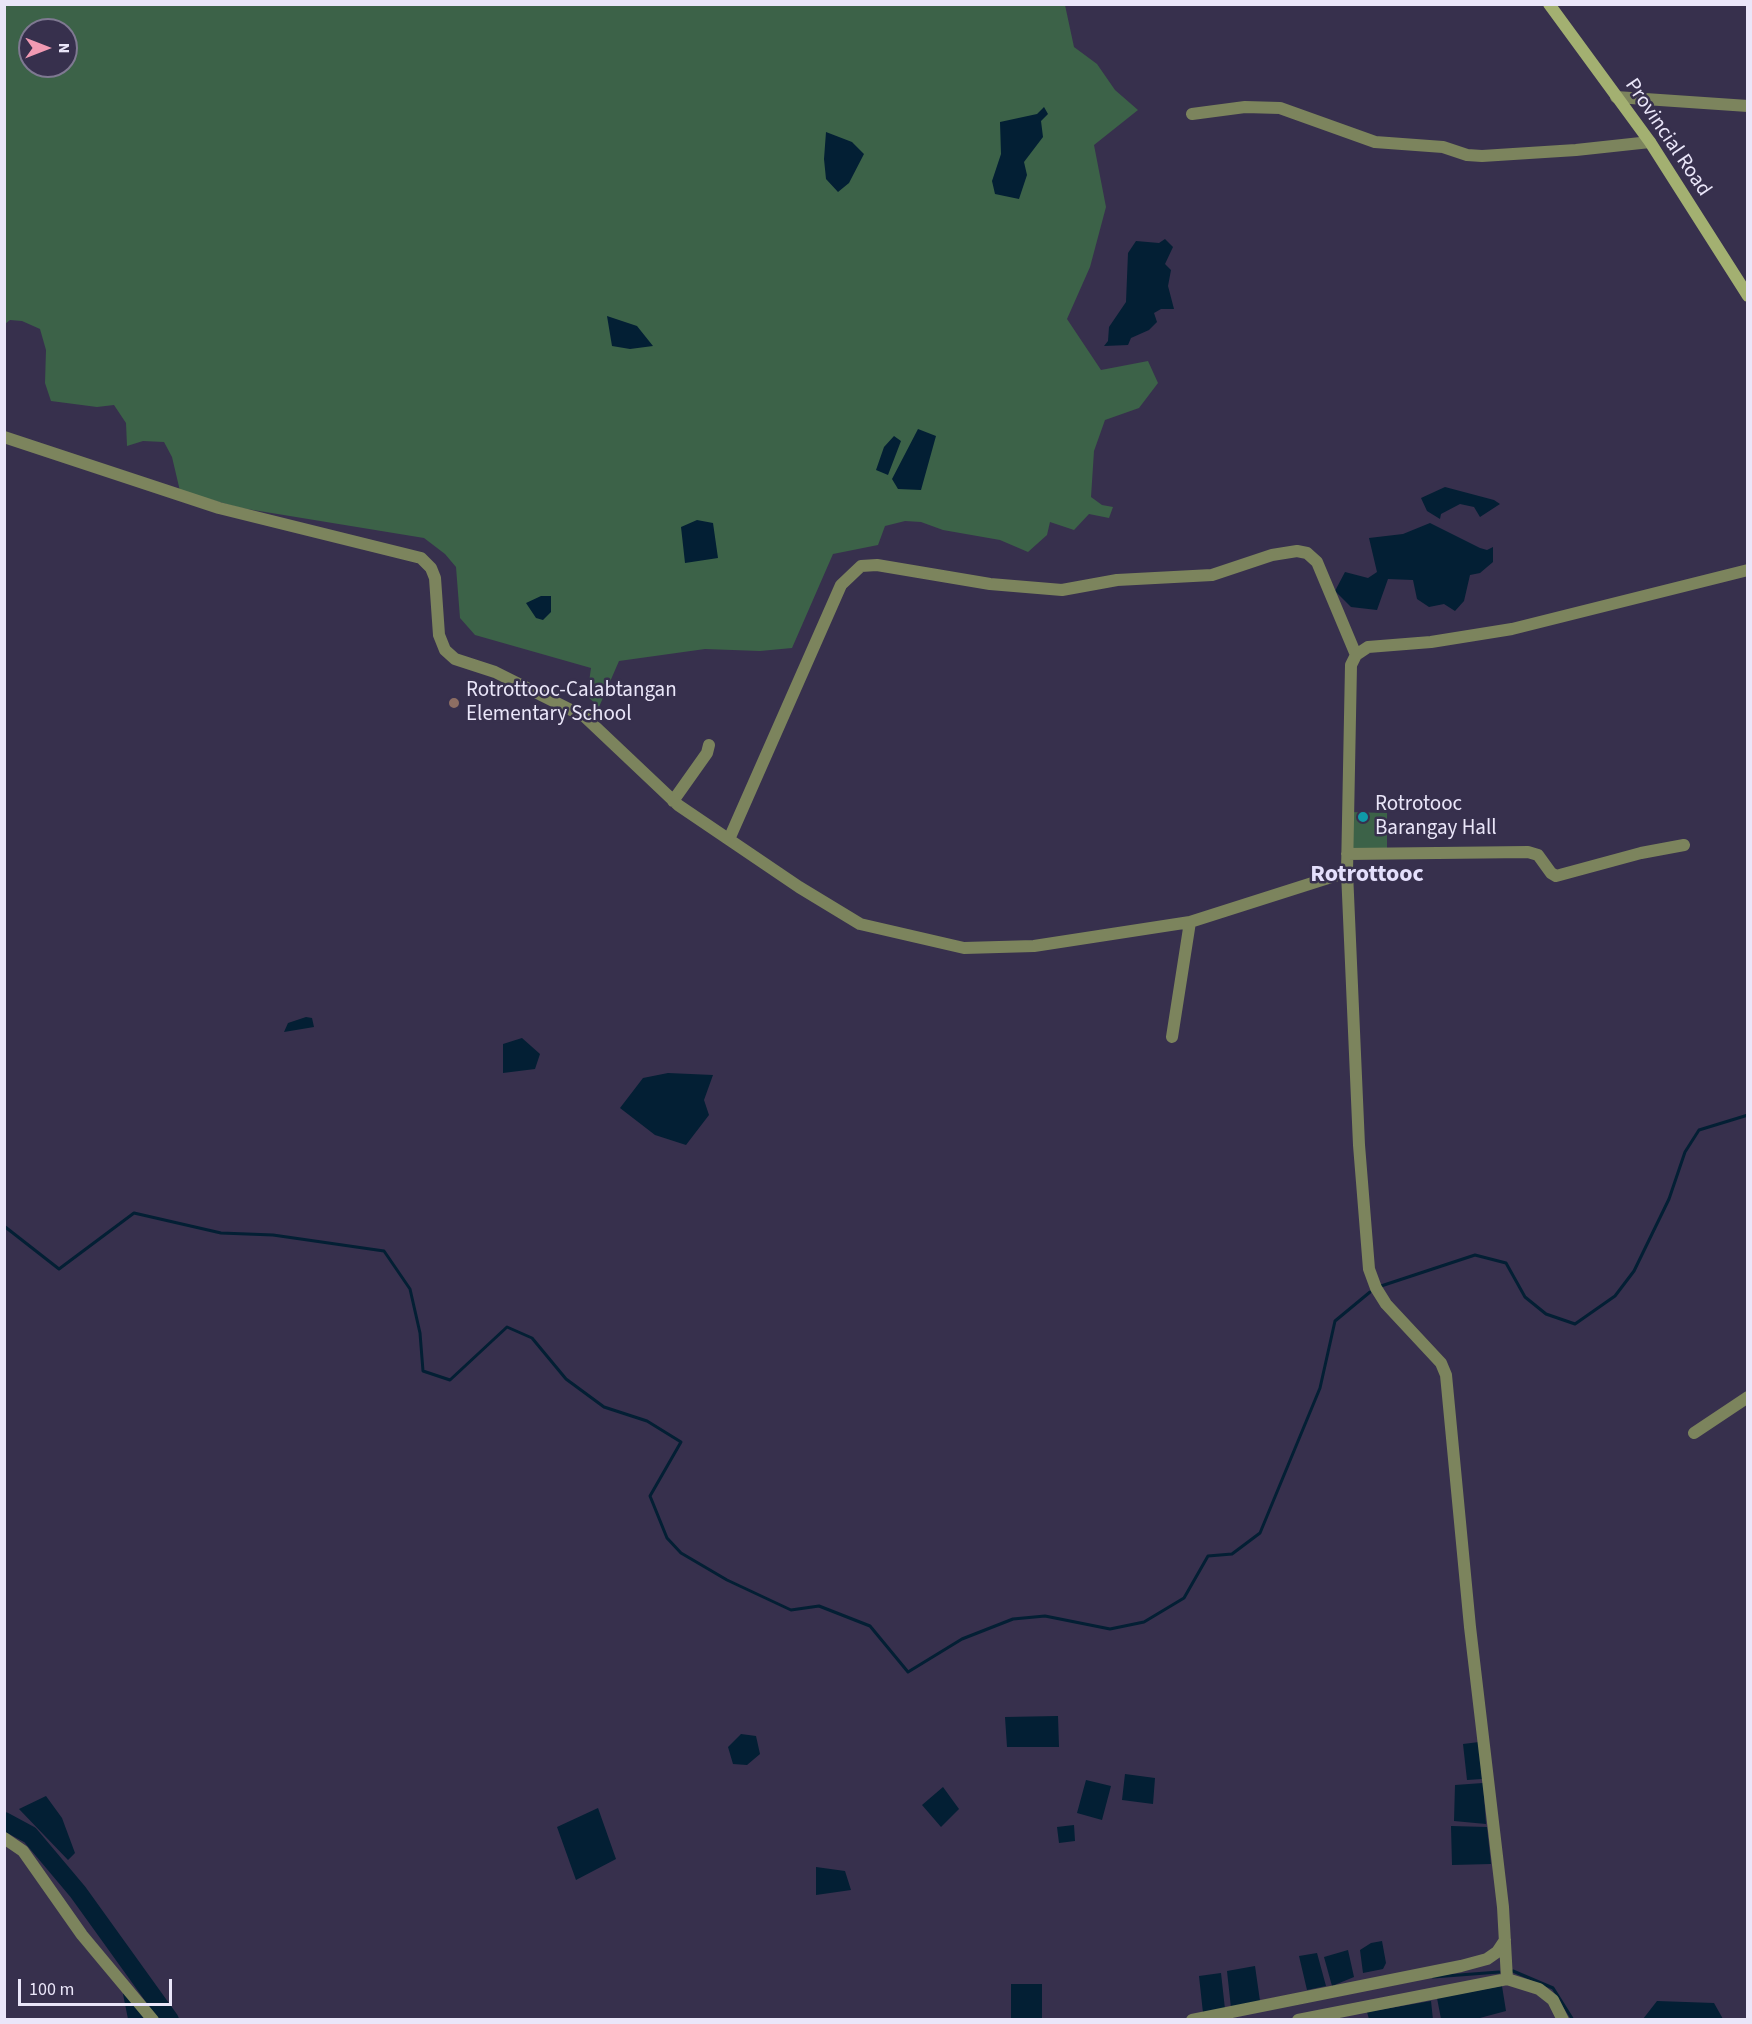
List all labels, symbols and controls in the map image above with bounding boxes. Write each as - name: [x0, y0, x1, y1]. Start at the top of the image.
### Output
- north arrow: [18, 18, 78, 78]
- text: N: [53, 43, 75, 53]
- street label: Provincial Road: [1618, 74, 1716, 202]
- place label: Rotrottooc-Calabtangan Elementary School: [466, 678, 677, 728]
- marker: Rotrottooc-Calabtangan Elementary School: [447, 696, 461, 710]
- place label: Rotrotooc Barangay Hall: [1375, 792, 1497, 842]
- marker: Rotrotooc Barangay Hall: [1356, 810, 1370, 824]
- district label: Rotrottooc: [1310, 862, 1424, 890]
- scale bar: [21, 1967, 176, 2005]
- text: 100 m: [29, 1977, 74, 2002]

